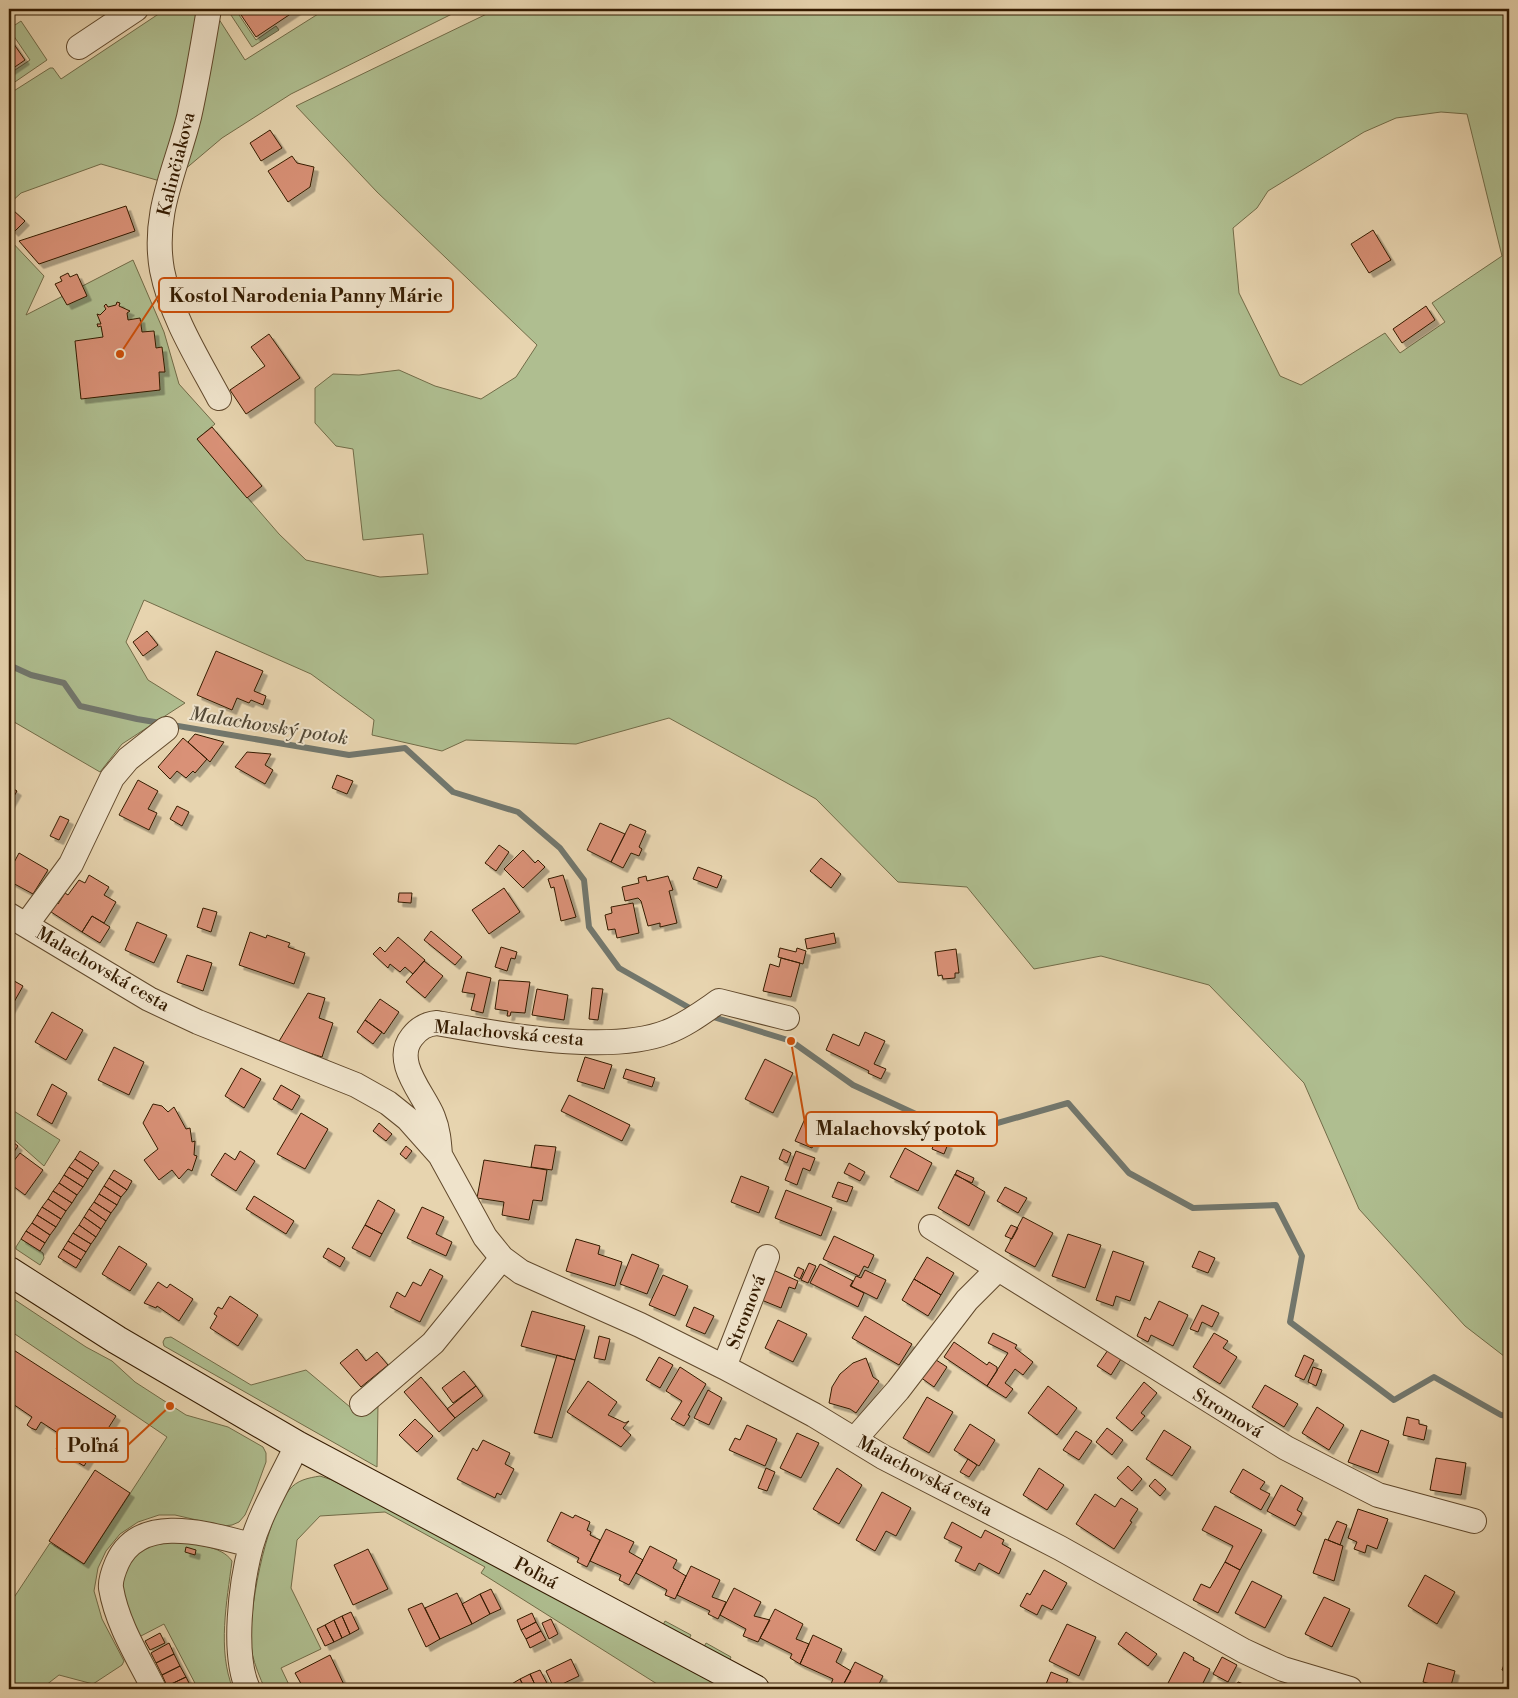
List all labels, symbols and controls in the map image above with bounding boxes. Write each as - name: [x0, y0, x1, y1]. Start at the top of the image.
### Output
- street label: Kalinčiakova: [153, 109, 201, 218]
- callout: Kostol Narodenia Panny Márie: [159, 278, 453, 312]
- text: Kostol Narodenia Panny Márie: [169, 284, 443, 308]
- water label: Malachovský potok: [188, 702, 350, 750]
- street label: Malachovská cesta: [32, 922, 174, 1017]
- street label: Malachovská cesta: [433, 1015, 586, 1052]
- callout: Malachovský potok: [806, 1112, 997, 1146]
- text: Malachovský potok: [815, 1117, 987, 1141]
- street label: Stromová: [722, 1271, 771, 1353]
- street label: Stromová: [1188, 1384, 1268, 1444]
- callout: Poľná: [57, 1428, 128, 1462]
- street label: Malachovská cesta: [853, 1431, 997, 1522]
- text: Poľná: [67, 1434, 119, 1458]
- street label: Poľná: [510, 1552, 562, 1595]

